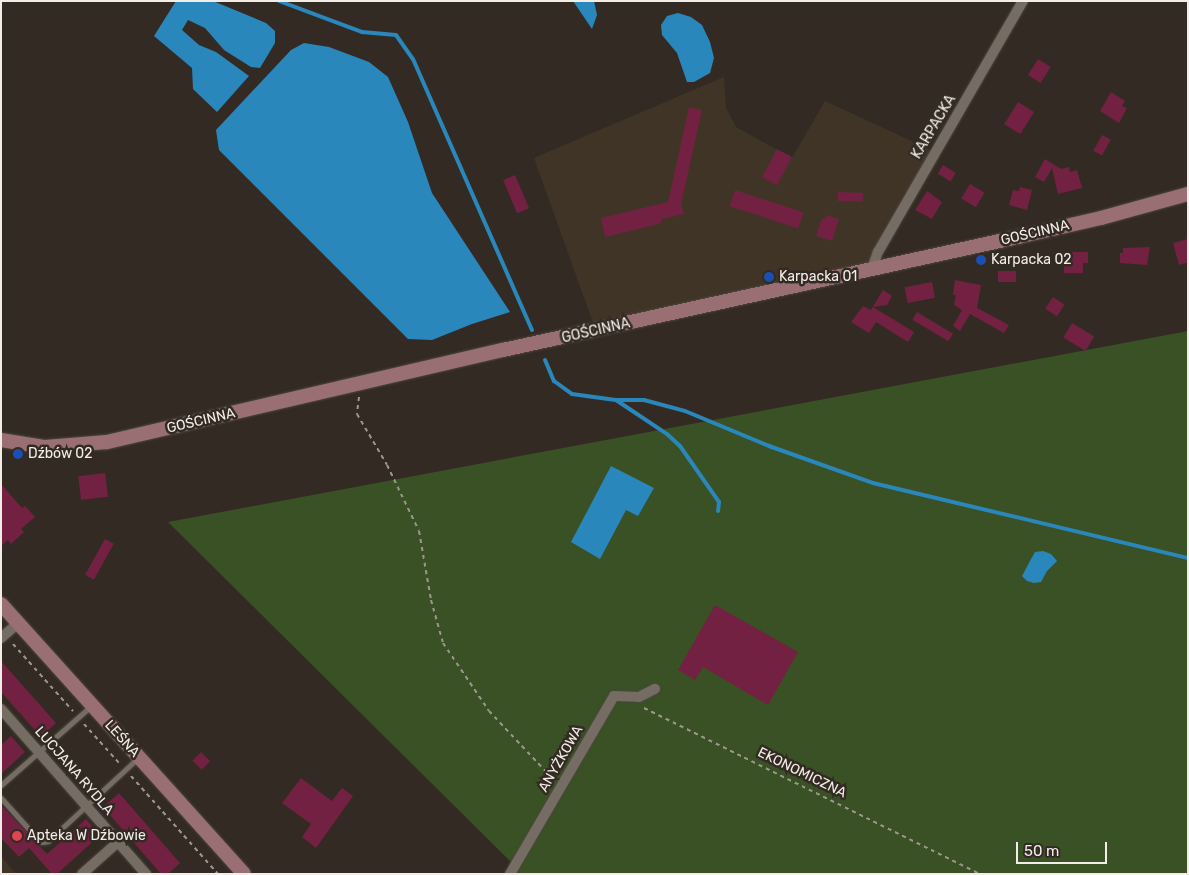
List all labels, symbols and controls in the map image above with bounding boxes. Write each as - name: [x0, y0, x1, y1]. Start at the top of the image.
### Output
- street label: KARPACKA: [908, 92, 960, 162]
- street label: GOŚCINNA: [999, 217, 1071, 249]
- place label: Karpacka 02: [991, 252, 1072, 268]
- marker: Karpacka 02: [975, 254, 987, 266]
- place label: Karpacka 01: [779, 269, 857, 285]
- marker: Karpacka 01: [763, 271, 775, 283]
- street label: GOŚCINNA: [560, 315, 632, 347]
- street label: GOŚCINNA: [165, 405, 237, 437]
- place label: Dźbów 02: [28, 446, 93, 462]
- marker: Dźbów 02: [12, 448, 24, 460]
- street label: LEŚNA: [101, 717, 143, 761]
- street label: LUCJANA RYDLA: [31, 723, 117, 819]
- street label: ANYŻKOWA: [535, 723, 587, 795]
- street label: EKONOMICZNA: [755, 744, 849, 802]
- place label: Apteka W Dźbowie: [27, 828, 146, 844]
- marker: Apteka W Dźbowie: [11, 830, 23, 842]
- scale bar: [1019, 832, 1110, 864]
- text: 50 m: [1024, 842, 1059, 860]

